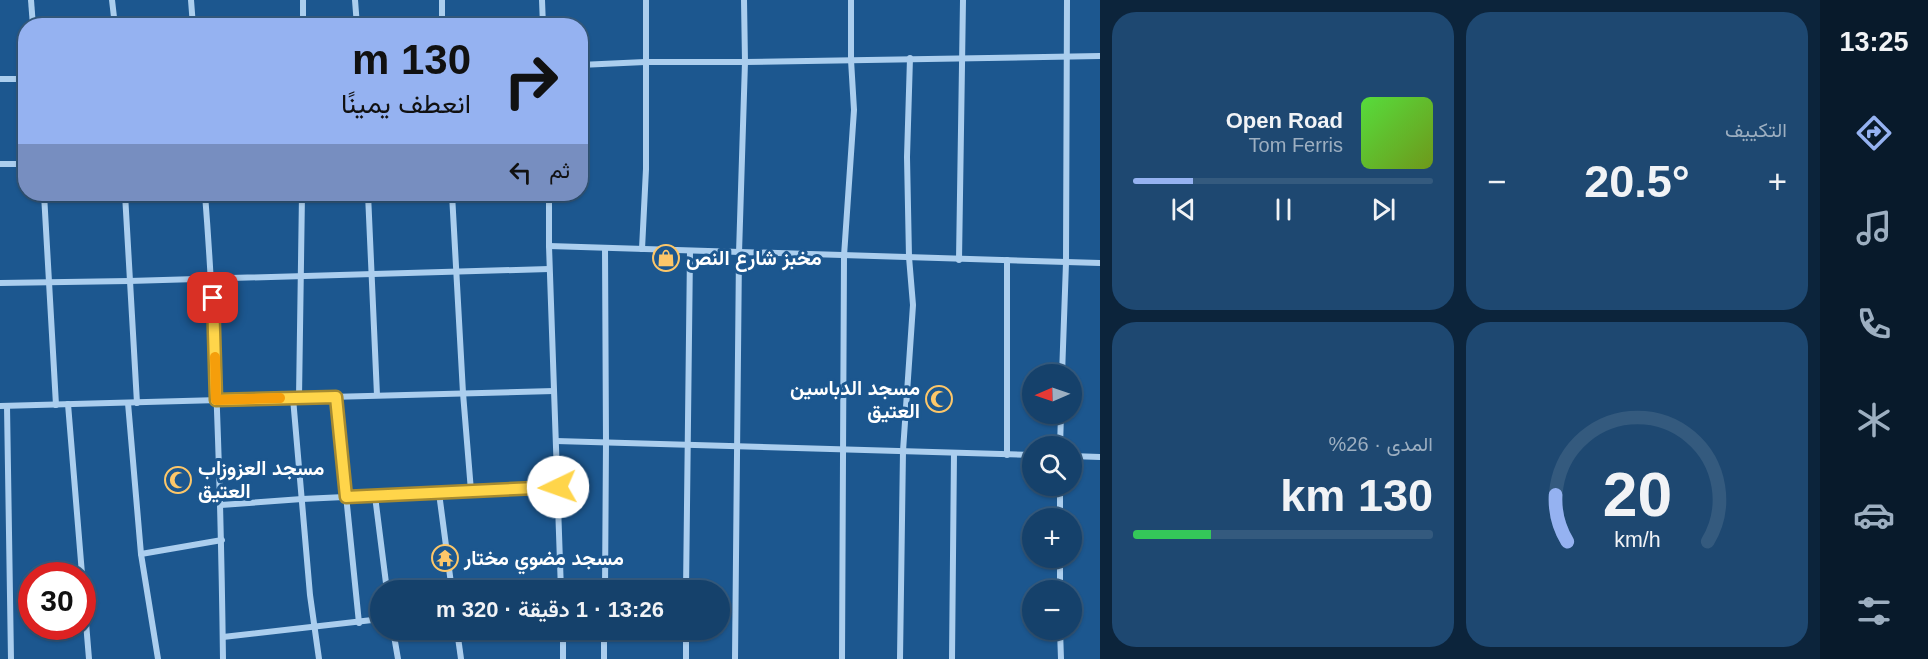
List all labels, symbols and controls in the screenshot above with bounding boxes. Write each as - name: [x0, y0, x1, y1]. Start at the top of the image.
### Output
- text: 13:25: [1839, 27, 1909, 57]
- text: 130 m: [352, 36, 471, 83]
- icon: right: [492, 42, 570, 120]
- text: انعطف يمينًا: [341, 89, 471, 119]
- text: Open Road: [1226, 108, 1343, 133]
- icon: directions: [1853, 112, 1895, 154]
- text: التكييف: [1725, 119, 1787, 141]
- text: Tom Ferris: [1249, 134, 1343, 156]
- icon: left: [504, 156, 537, 189]
- text: 20.5°: [1584, 156, 1690, 207]
- text: ثم: [549, 158, 570, 183]
- text: −: [1487, 163, 1506, 200]
- text: +: [1768, 163, 1787, 200]
- icon: previous: [1167, 193, 1200, 226]
- icon: pause: [1267, 193, 1300, 226]
- icon: next: [1367, 193, 1400, 226]
- icon: music: [1853, 207, 1895, 249]
- shop icon: مخبز شارع النص: [651, 243, 681, 273]
- place label: مخبز شارع النص: [686, 247, 822, 272]
- pin: [187, 272, 238, 323]
- icon: arrive: [196, 281, 229, 314]
- icon: phone: [1853, 303, 1895, 345]
- north arrow: [1022, 364, 1082, 424]
- map controls: [1022, 364, 1082, 640]
- place label: مسجد الدباسين العتيق: [790, 377, 920, 423]
- mosque icon: مسجد الدباسين العتيق: [924, 384, 954, 414]
- icon: climate: [1853, 399, 1895, 441]
- text: المدى · 26%: [1329, 433, 1433, 455]
- button: search: [1022, 436, 1082, 496]
- position arrow: [526, 455, 590, 519]
- place label: مسجد العزوزاب العتيق: [198, 457, 324, 503]
- text: 20: [1602, 460, 1672, 529]
- mosque icon: مسجد العزوزاب العتيق: [163, 465, 193, 495]
- text: 130 km: [1280, 470, 1433, 521]
- icon: car: [1853, 494, 1895, 536]
- button: +: [1022, 508, 1082, 568]
- text: km/h: [1614, 528, 1660, 552]
- temple icon: مسجد مضوي مختار: [430, 543, 460, 573]
- place label: مسجد مضوي مختار: [463, 547, 624, 575]
- speed limit sign: 30: [18, 562, 96, 640]
- button: −: [1022, 580, 1082, 640]
- icon: filters: [1853, 590, 1895, 632]
- text: 13:26 · 1 دقيقة · 320 m: [436, 597, 664, 622]

